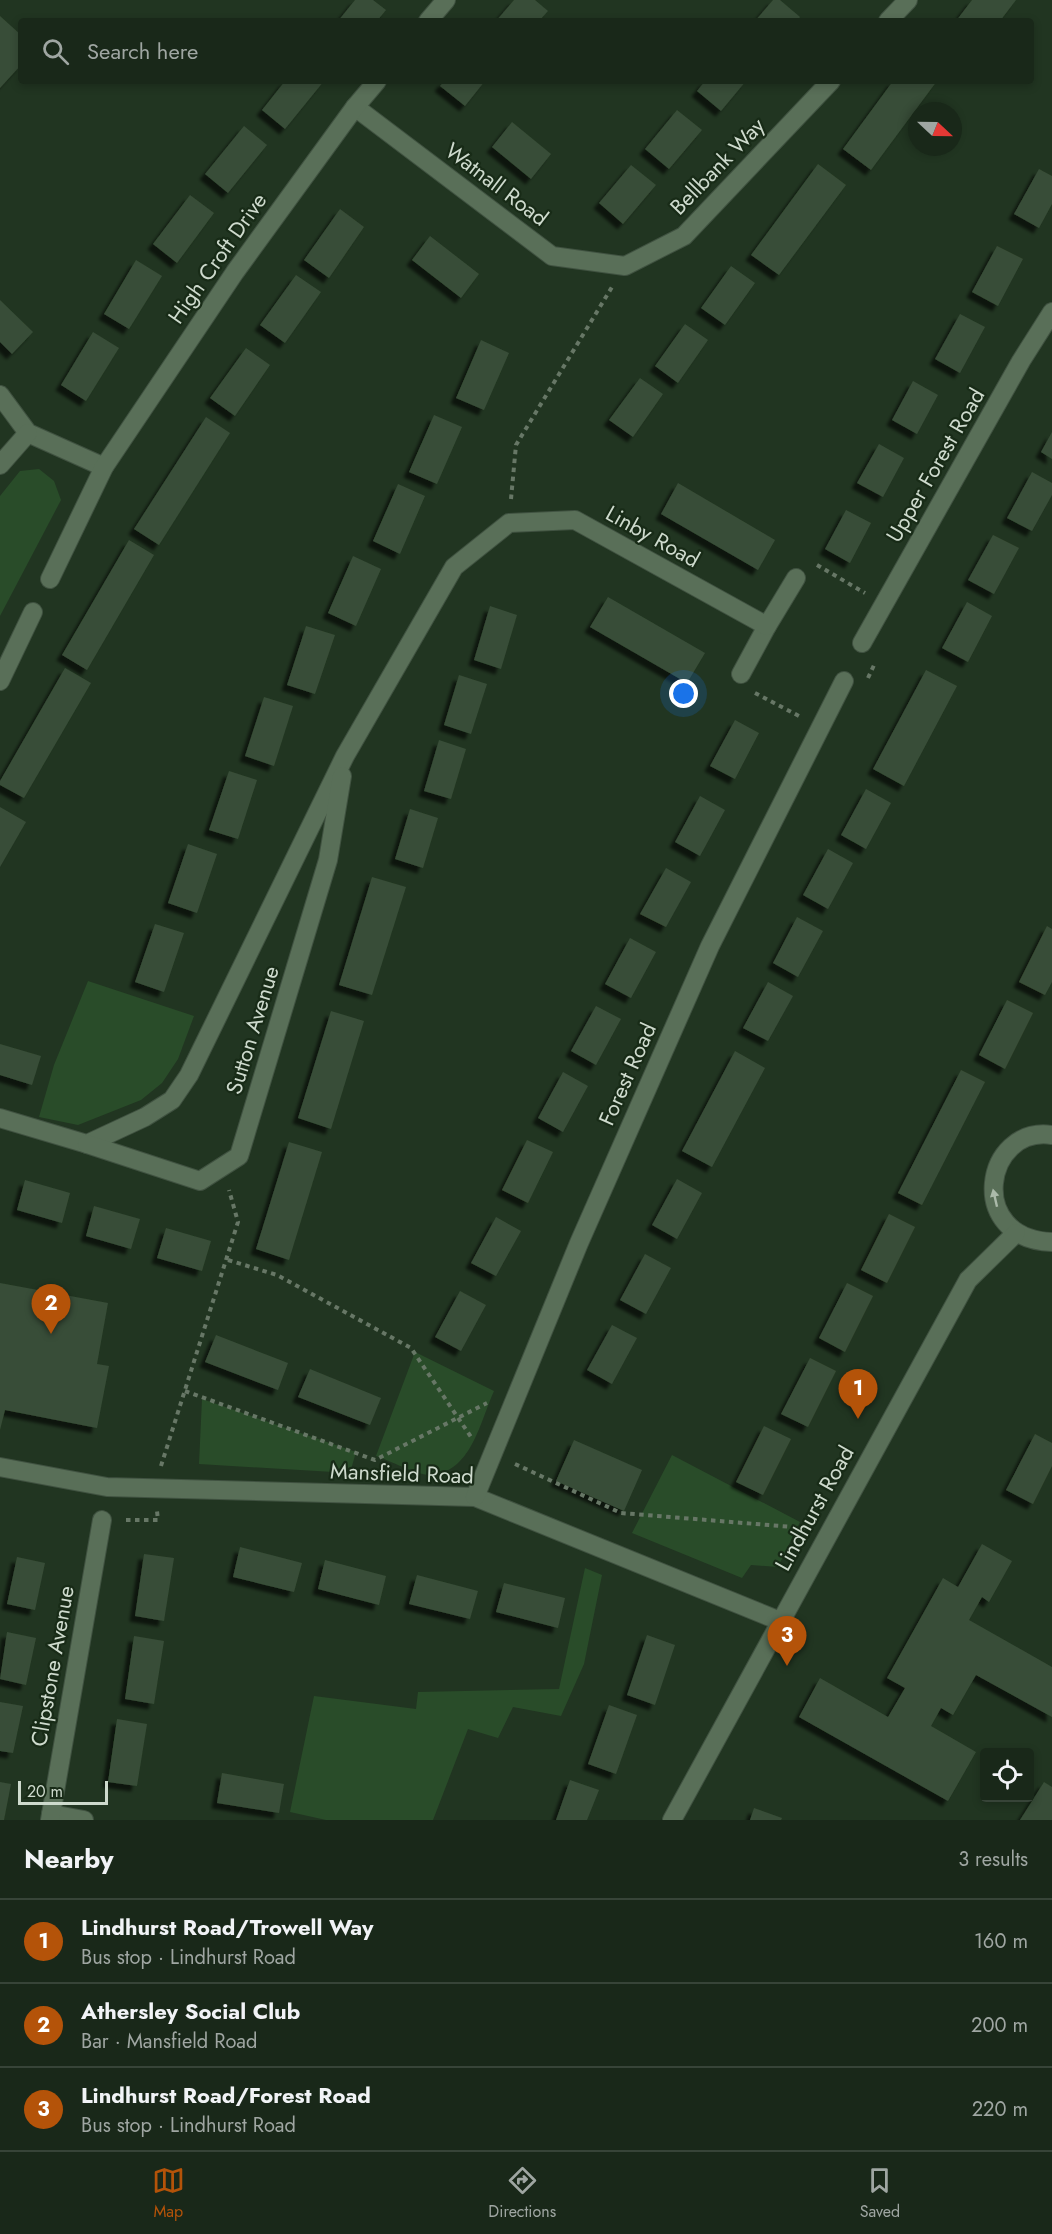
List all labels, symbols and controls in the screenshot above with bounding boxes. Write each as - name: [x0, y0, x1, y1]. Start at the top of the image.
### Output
- search box: [18, 18, 1034, 84]
- icon: search: [39, 35, 72, 68]
- text: Search here: [87, 35, 198, 67]
- north arrow: [908, 102, 962, 156]
- street label: Bellbank Way: [662, 110, 772, 222]
- street label: Watnall Road: [439, 135, 555, 233]
- street label: High Croft Drive: [160, 186, 274, 330]
- street label: Upper Forest Road: [878, 382, 992, 548]
- street label: Linby Road: [600, 497, 706, 575]
- your location: [669, 679, 698, 708]
- street label: Sutton Avenue: [217, 962, 287, 1098]
- street label: Forest Road: [590, 1018, 664, 1130]
- one-way arrow: [990, 1188, 999, 1207]
- pin: 2: [32, 1284, 70, 1334]
- pin: 1: [838, 1370, 878, 1419]
- street label: Lindhurst Road: [766, 1440, 862, 1576]
- street label: Mansfield Road: [330, 1454, 474, 1492]
- street label: Clipstone Avenue: [22, 1583, 82, 1749]
- pin: 3: [768, 1616, 806, 1666]
- map controls: [980, 1748, 1034, 1802]
- button: locate: [980, 1748, 1034, 1802]
- scale bar: [18, 1778, 108, 1806]
- text: 20 m: [27, 1780, 63, 1803]
- text: Nearby: [24, 1840, 113, 1878]
- text: 3 results: [958, 1845, 1028, 1874]
- text: Lindhurst Road/Trowell Way: [81, 1911, 374, 1943]
- text: 1: [38, 1927, 49, 1956]
- text: 160 m: [974, 1927, 1028, 1956]
- text: Bus stop · Lindhurst Road: [81, 1943, 296, 1972]
- text: Athersley Social Club: [81, 1995, 300, 2027]
- text: 2: [37, 2011, 50, 2040]
- text: 200 m: [971, 2011, 1028, 2040]
- text: Bar · Mansfield Road: [81, 2027, 257, 2056]
- text: Lindhurst Road/Forest Road: [81, 2079, 371, 2111]
- text: 3: [37, 2095, 50, 2124]
- text: 220 m: [972, 2095, 1028, 2124]
- text: Bus stop · Lindhurst Road: [81, 2111, 296, 2140]
- tab: Map: [152, 2164, 185, 2223]
- tab: Directions: [488, 2164, 556, 2223]
- tab: Saved: [860, 2164, 900, 2223]

